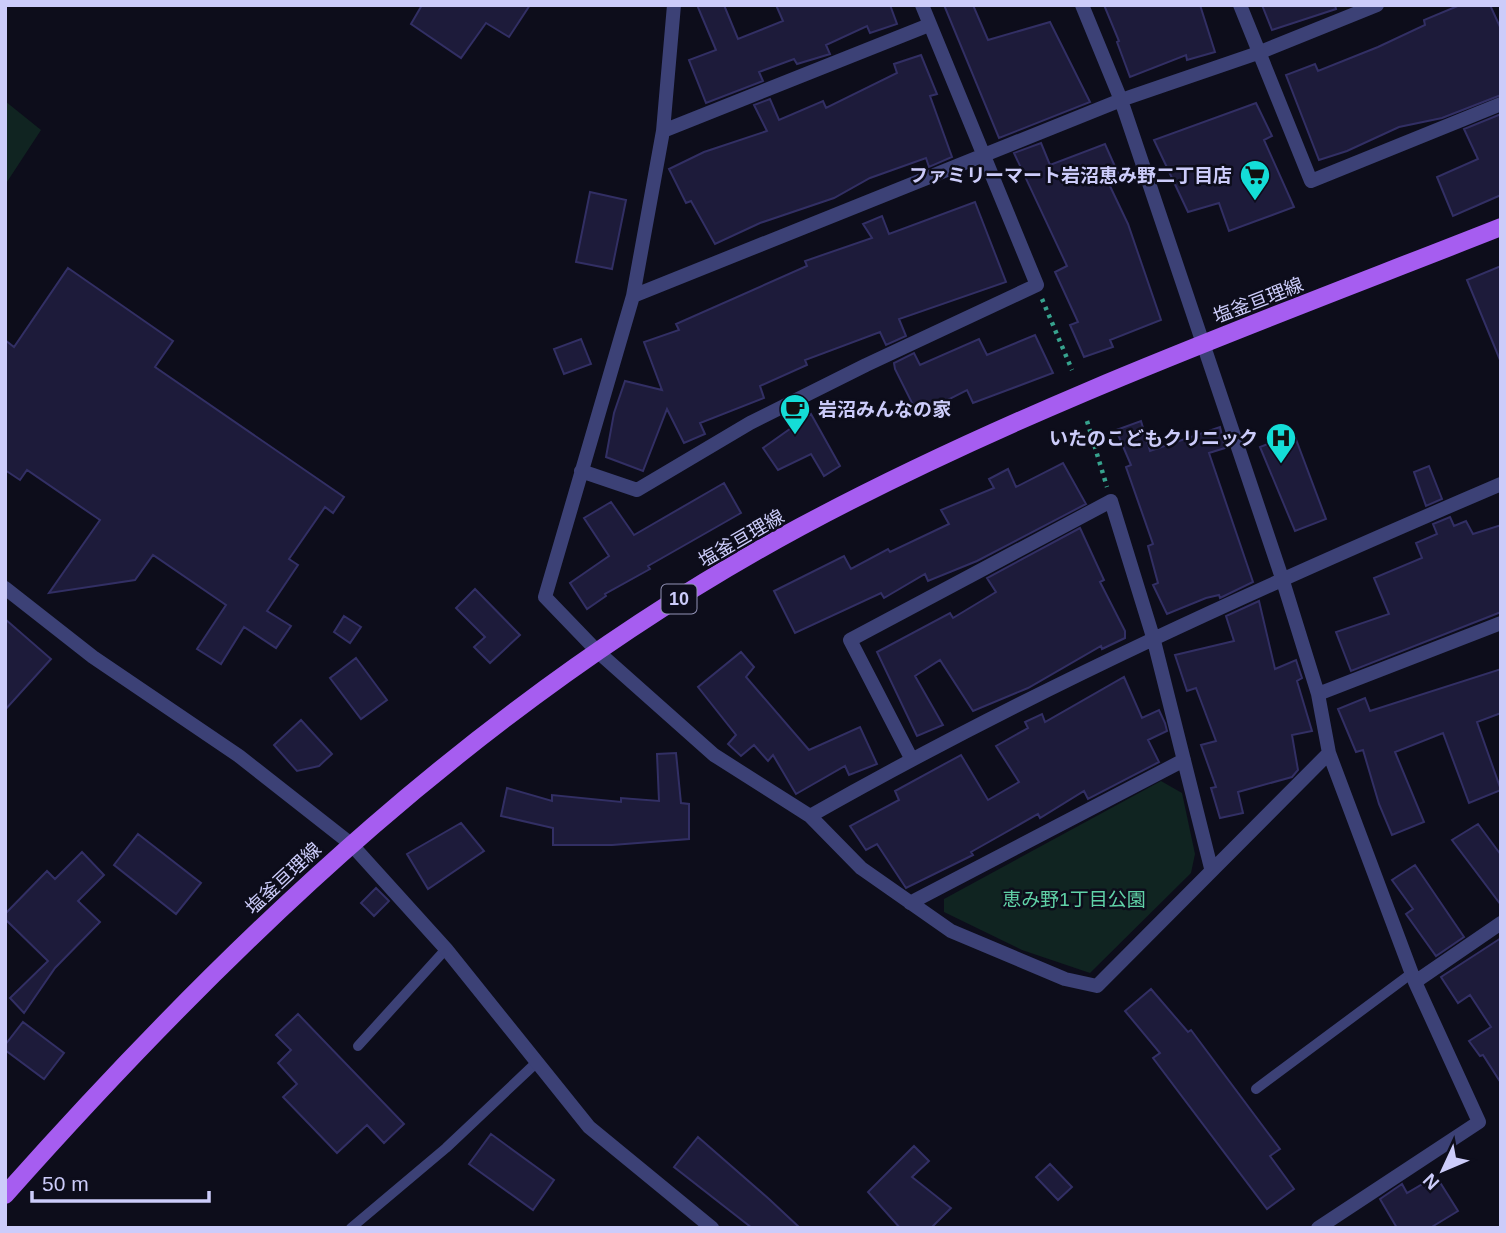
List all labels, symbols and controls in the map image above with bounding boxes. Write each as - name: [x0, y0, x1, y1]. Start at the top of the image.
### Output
- supermarket icon: ファミリーマート岩沼恵み野二丁目店: [1238, 158, 1272, 202]
- place label: ファミリーマート岩沼恵み野二丁目店: [909, 165, 1232, 186]
- street label: 塩釜亘理線: [1210, 274, 1306, 327]
- cafe icon: 岩沼みんなの家: [778, 392, 812, 436]
- place label: 岩沼みんなの家: [818, 399, 951, 420]
- hospital icon: いたのこどもクリニック: [1264, 421, 1298, 465]
- place label: いたのこどもクリニック: [1049, 428, 1258, 449]
- street label: 塩釜亘理線: [695, 506, 788, 571]
- road number: 10: [662, 584, 696, 614]
- street label: 塩釜亘理線: [241, 838, 325, 918]
- park label: 恵み野1丁目公園: [1002, 889, 1146, 910]
- north arrow: [1408, 1135, 1478, 1205]
- scale bar: [32, 1160, 208, 1204]
- text: N: [1419, 1169, 1443, 1194]
- text: 50 m: [42, 1172, 89, 1195]

